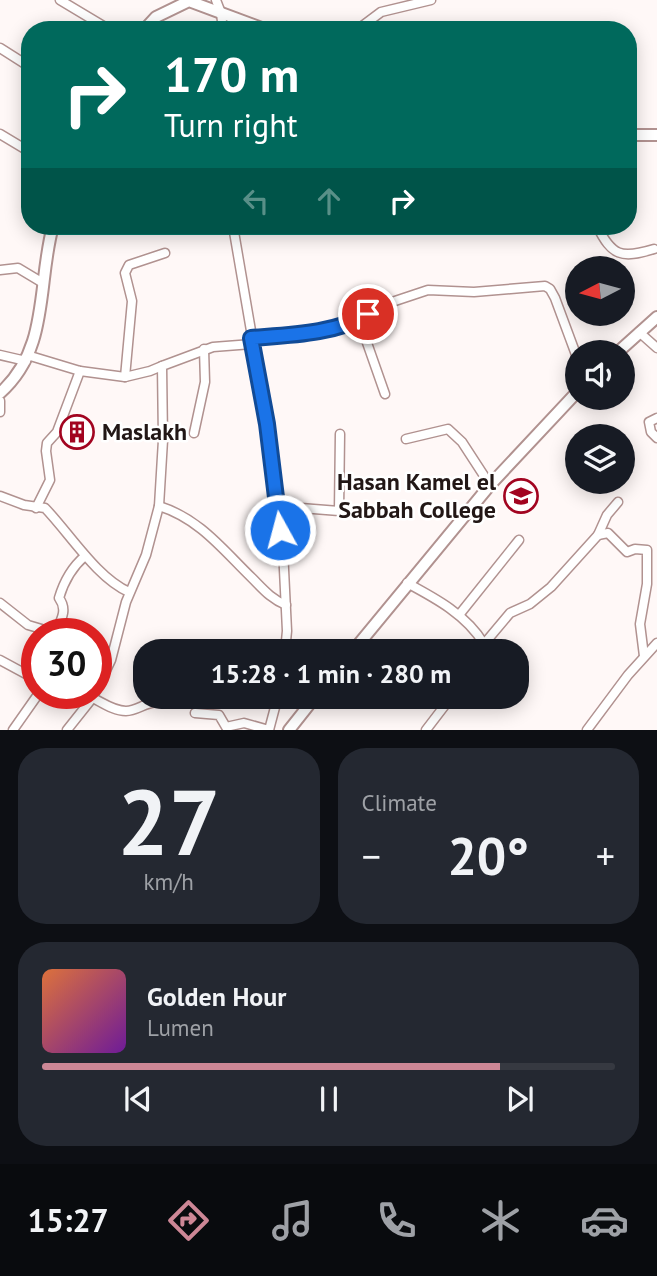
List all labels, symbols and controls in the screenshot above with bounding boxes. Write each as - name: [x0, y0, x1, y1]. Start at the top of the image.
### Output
- text: 170 m: [164, 42, 299, 106]
- icon: right: [49, 49, 140, 140]
- text: Turn right: [164, 104, 298, 146]
- icon: left: [237, 182, 275, 220]
- icon: ahead: [310, 182, 348, 220]
- icon: right: [383, 182, 421, 220]
- north arrow: [565, 256, 635, 326]
- map controls: [565, 256, 635, 494]
- pin: [338, 284, 398, 344]
- icon: arrive: [349, 295, 387, 333]
- button: sound: [565, 340, 635, 410]
- building icon: Maslakh: [58, 413, 96, 451]
- place label: Maslakh: [102, 416, 187, 447]
- button: layers: [565, 424, 635, 494]
- place label: Hasan Kamel el Sabbah College: [337, 466, 497, 525]
- school or university icon: Hasan Kamel el Sabbah College: [502, 477, 540, 515]
- position arrow: [243, 493, 317, 567]
- speed limit sign: 30: [21, 618, 112, 709]
- text: 15:28 · 1 min · 280 m: [211, 657, 451, 690]
- text: 27: [117, 762, 220, 880]
- text: Climate: [362, 788, 437, 817]
- text: 20°: [447, 822, 529, 889]
- text: −: [362, 831, 381, 880]
- text: +: [596, 831, 615, 880]
- text: km/h: [144, 867, 194, 896]
- text: Golden Hour: [147, 980, 286, 1013]
- text: Lumen: [147, 1013, 214, 1042]
- icon: previous: [119, 1080, 157, 1118]
- icon: pause: [310, 1080, 348, 1118]
- icon: next: [501, 1080, 539, 1118]
- icon: directions: [164, 1196, 213, 1245]
- icon: music: [268, 1196, 317, 1245]
- icon: phone: [372, 1196, 421, 1245]
- icon: climate: [476, 1196, 525, 1245]
- icon: car: [580, 1196, 629, 1245]
- text: 15:27: [28, 1199, 109, 1241]

